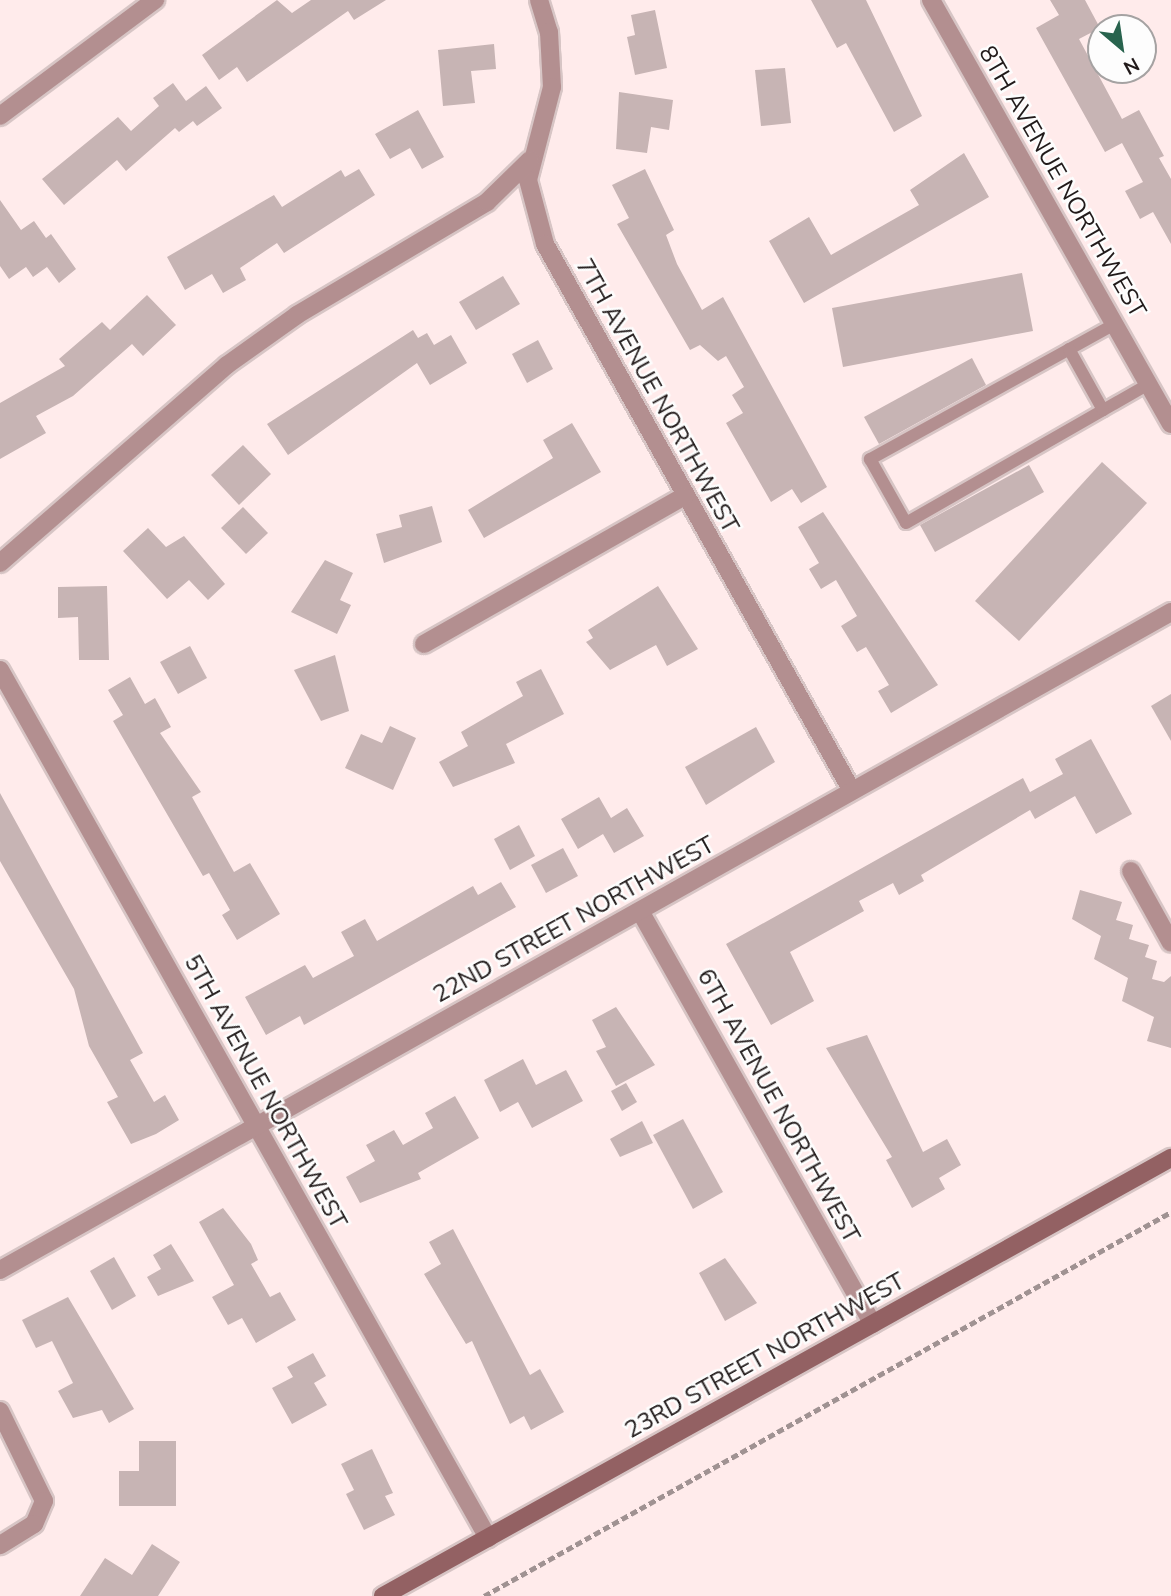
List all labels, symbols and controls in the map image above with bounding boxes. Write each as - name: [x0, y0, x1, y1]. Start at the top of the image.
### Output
- north arrow: [1087, 14, 1157, 84]
- street label: 8TH AVENUE NORTHWEST: [972, 41, 1152, 323]
- street label: 7TH AVENUE NORTHWEST: [570, 254, 744, 538]
- street label: 22ND STREET NORTHWEST: [428, 831, 720, 1009]
- street label: 5TH AVENUE NORTHWEST: [178, 950, 352, 1234]
- street label: 6TH AVENUE NORTHWEST: [691, 964, 865, 1248]
- street label: 23RD STREET NORTHWEST: [620, 1267, 910, 1445]

